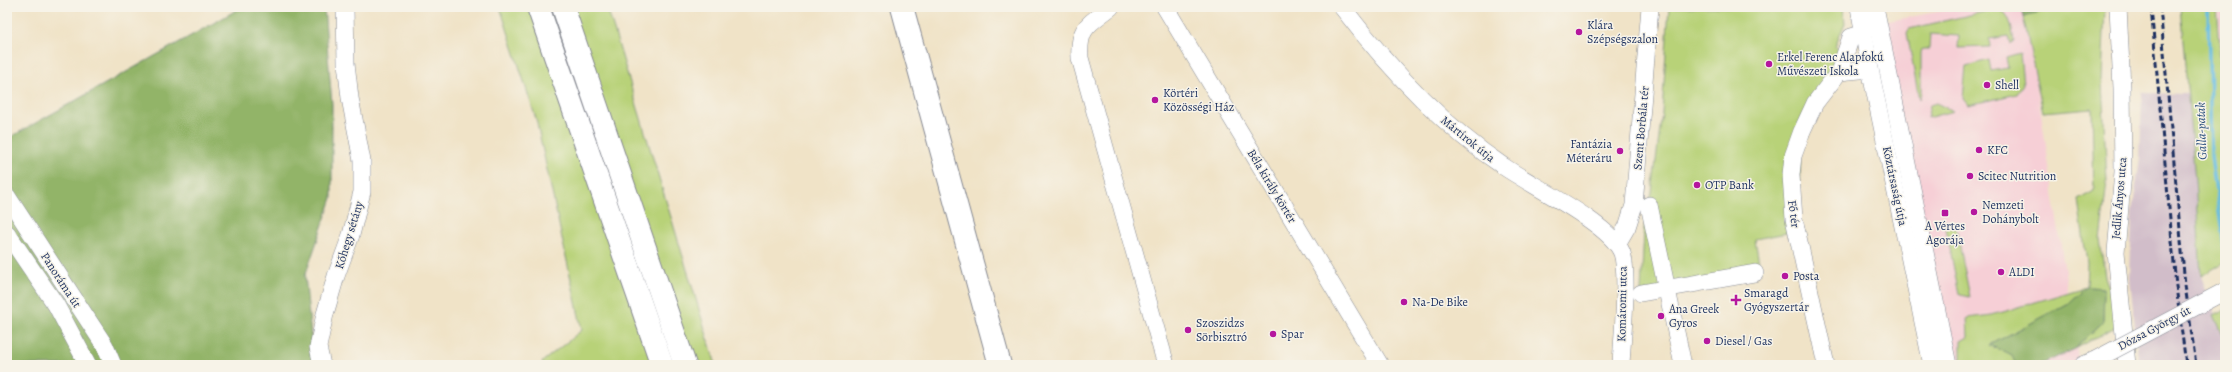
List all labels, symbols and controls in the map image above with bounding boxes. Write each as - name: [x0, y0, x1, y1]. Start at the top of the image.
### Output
- place label: Klára Szépségszalon: [1587, 17, 1659, 47]
- marker: Klára Szépségszalon: [1574, 27, 1584, 37]
- place label: Erkel Ferenc Alapfokú Művészeti Iskola: [1777, 49, 1884, 79]
- marker: Erkel Ferenc Alapfokú Művészeti Iskola: [1764, 59, 1774, 69]
- place label: Shell: [1995, 77, 2019, 93]
- marker: Shell: [1982, 80, 1992, 90]
- place label: Körtéri Közösségi Ház: [1163, 85, 1234, 115]
- street label: Szent Borbála tér: [1629, 85, 1653, 171]
- marker: Körtéri Közösségi Ház: [1150, 95, 1160, 105]
- water label: Galla-patak: [2191, 102, 2211, 160]
- street label: Mártírok útja: [1438, 112, 1499, 166]
- place label: Fantázia Méteráru: [1566, 136, 1613, 166]
- place label: KFC: [1987, 142, 2008, 158]
- street label: Köztársaság útja: [1879, 145, 1911, 228]
- marker: KFC: [1974, 145, 1984, 155]
- street label: Béla király körtér: [1244, 146, 1301, 226]
- marker: Fantázia Méteráru: [1615, 146, 1625, 156]
- street label: Jedlik Ányos utca: [2107, 156, 2131, 240]
- place label: Scitec Nutrition: [1978, 168, 2057, 184]
- marker: Scitec Nutrition: [1965, 171, 1975, 181]
- place label: OTP Bank: [1705, 177, 1754, 193]
- marker: OTP Bank: [1692, 180, 1702, 190]
- place label: Nemzeti Dohánybolt: [1982, 197, 2039, 227]
- street label: Kőhegy sétány: [331, 199, 367, 271]
- street label: Fő tér: [1784, 199, 1804, 229]
- marker: Nemzeti Dohánybolt: [1969, 207, 1979, 217]
- marker: A Vértes Agorája: [1940, 208, 1950, 218]
- place label: A Vértes Agorája: [1924, 218, 1965, 248]
- street label: Panoráma út: [37, 249, 85, 311]
- place label: ALDI: [2008, 264, 2035, 280]
- street label: Komáromi utca: [1613, 265, 1631, 342]
- marker: ALDI: [1996, 267, 2006, 277]
- place label: Posta: [1793, 268, 1820, 284]
- marker: Posta: [1780, 271, 1790, 281]
- place label: Smaragd Gyógyszertár: [1744, 285, 1809, 315]
- place label: Na-De Bike: [1412, 294, 1468, 310]
- marker: Smaragd Gyógyszertár: [1731, 295, 1741, 305]
- marker: Na-De Bike: [1399, 297, 1409, 307]
- place label: Ana Greek Gyros: [1668, 301, 1719, 331]
- street label: Dózsa György út: [2115, 302, 2193, 354]
- marker: Ana Greek Gyros: [1656, 311, 1666, 321]
- place label: Szoszidzs Sörbisztró: [1196, 315, 1247, 345]
- marker: Szoszidzs Sörbisztró: [1183, 325, 1193, 335]
- place label: Spar: [1281, 326, 1304, 342]
- marker: Spar: [1268, 329, 1278, 339]
- place label: Diesel / Gas: [1715, 333, 1773, 349]
- marker: Diesel / Gas: [1702, 336, 1712, 346]

